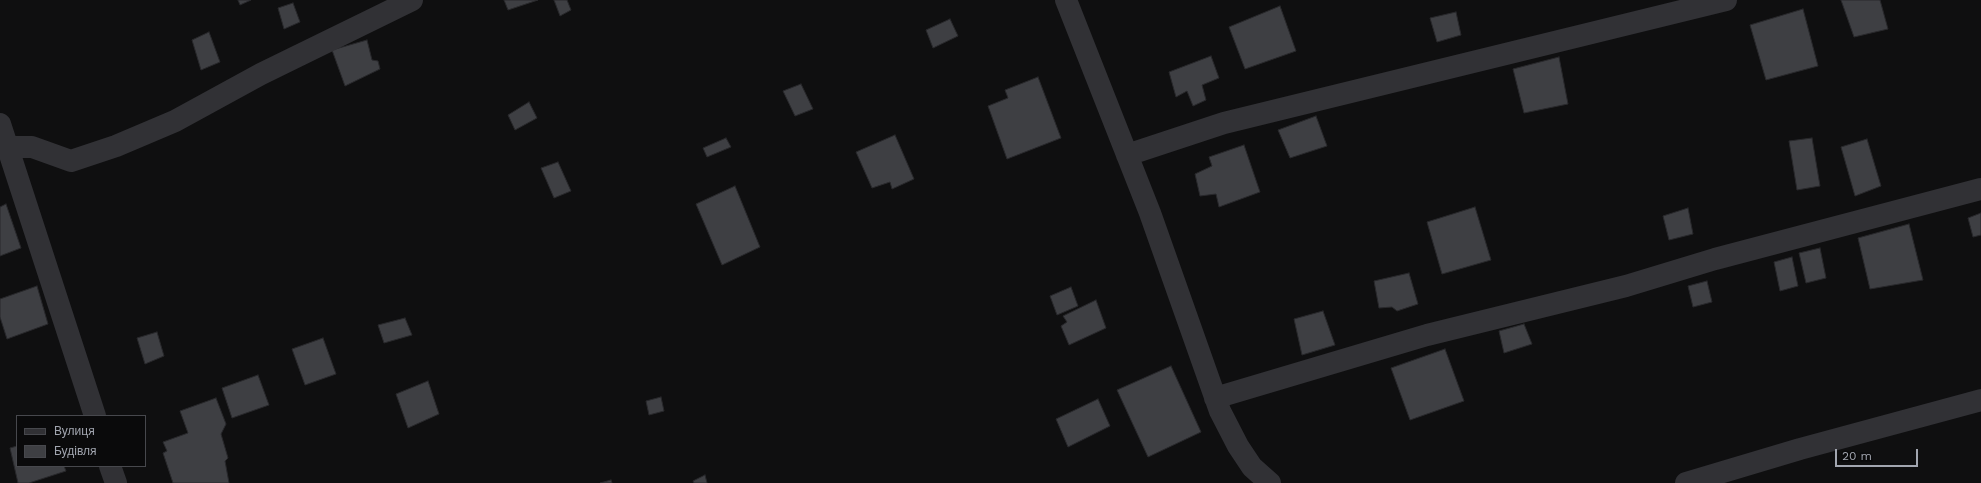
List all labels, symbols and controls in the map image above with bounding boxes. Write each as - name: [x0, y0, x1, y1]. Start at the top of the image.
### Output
- legend: [16, 415, 146, 467]
- text: Вулиця: [54, 424, 95, 438]
- scale bar: [1837, 441, 1920, 467]
- text: Будівля: [54, 444, 96, 458]
- text: 20 m: [1842, 449, 1872, 463]

